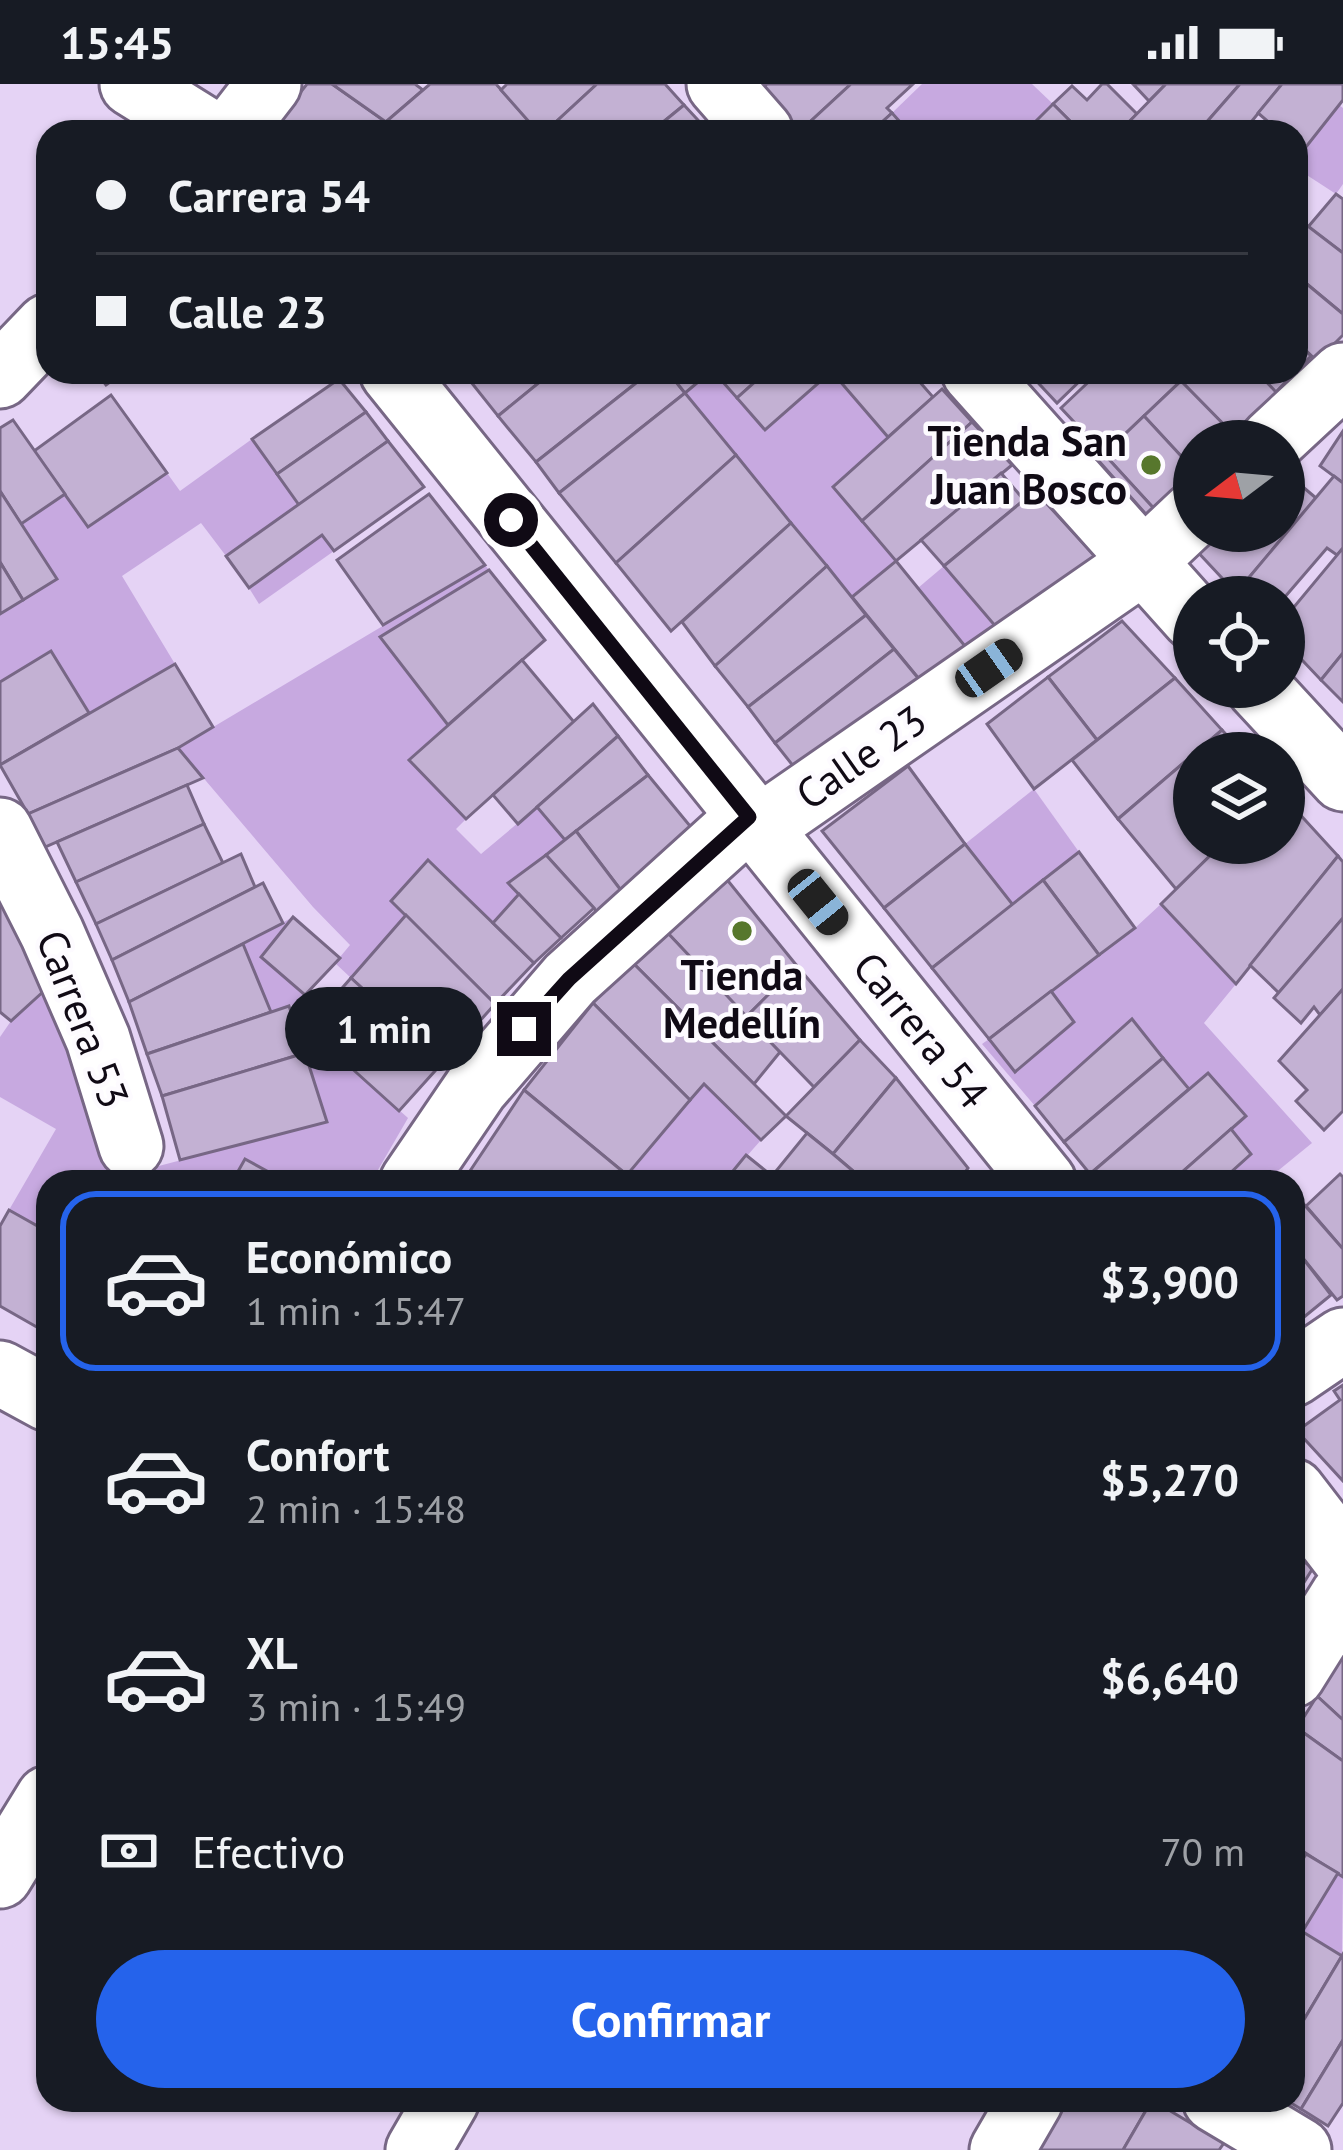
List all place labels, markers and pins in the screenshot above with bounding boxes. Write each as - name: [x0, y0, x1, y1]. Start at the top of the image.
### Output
- place label: Tienda San Juan Bosco: [928, 413, 1127, 516]
- marker: Tienda San Juan Bosco: [1138, 452, 1164, 478]
- marker: Tienda Medellín: [729, 918, 755, 944]
- place label: Tienda Medellín: [663, 947, 821, 1050]

